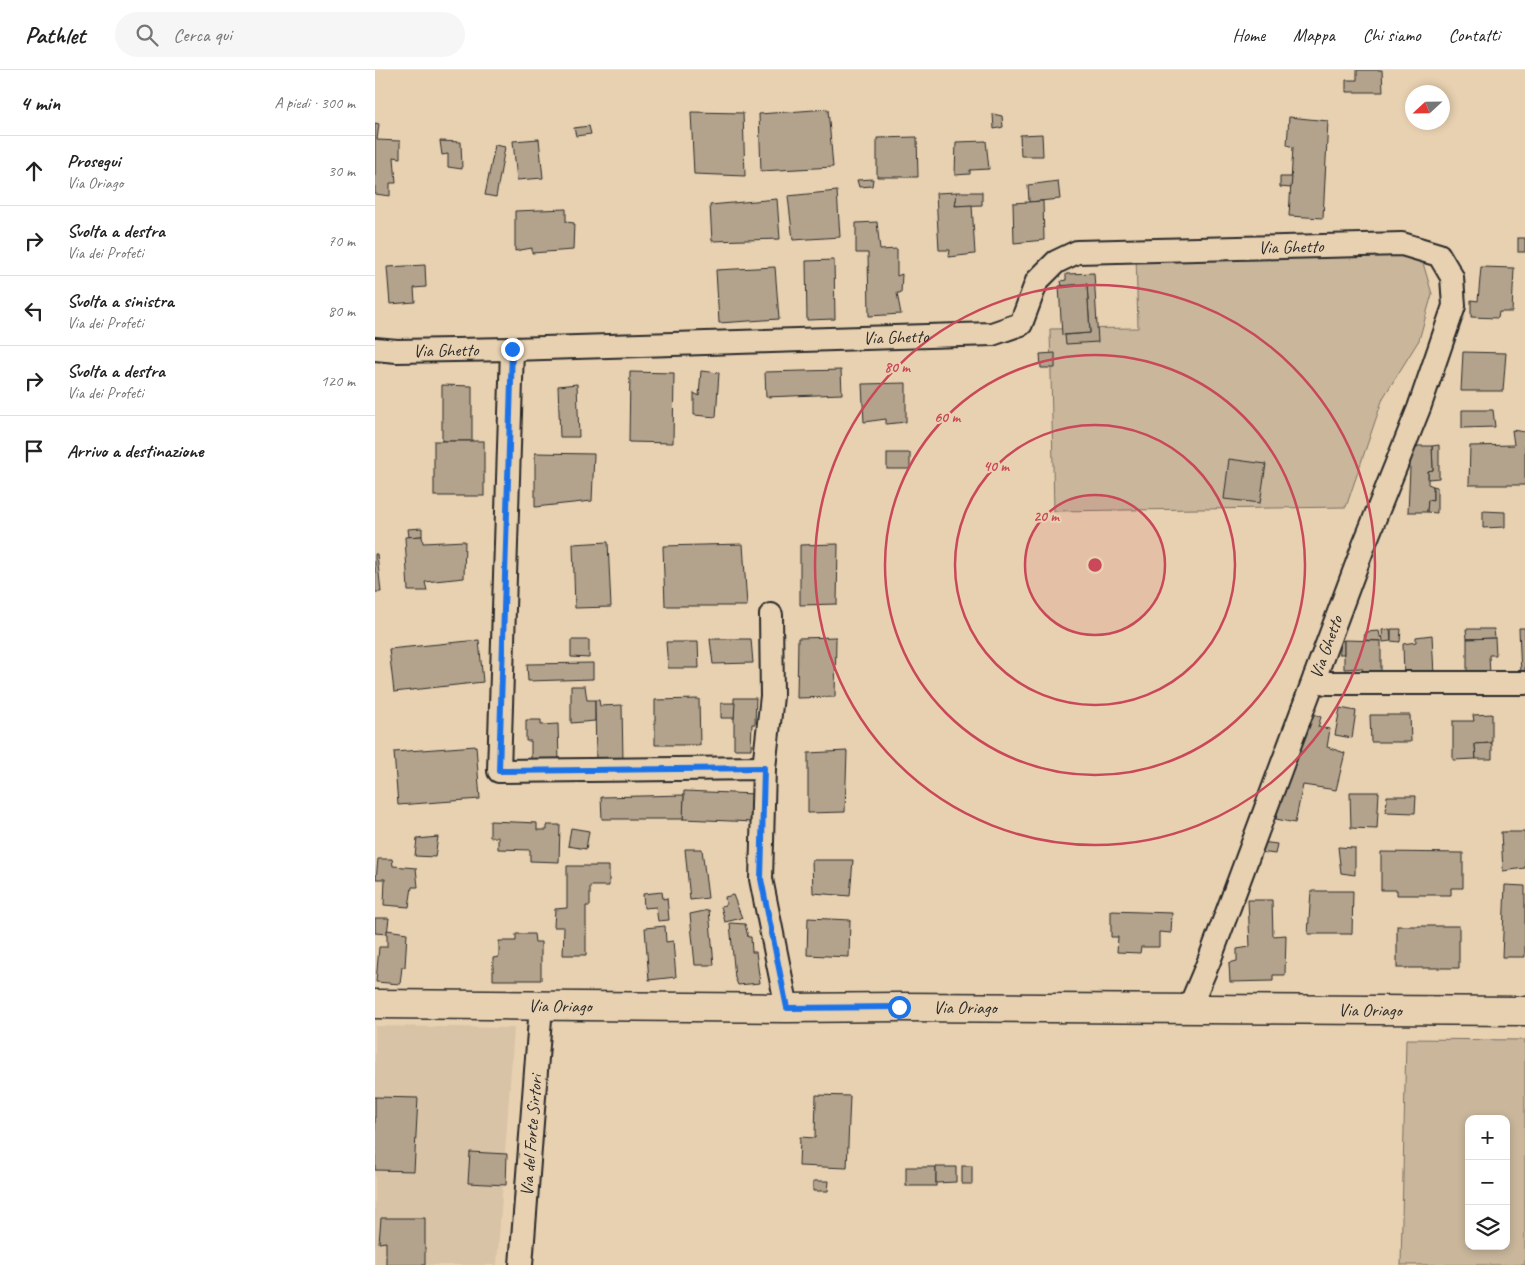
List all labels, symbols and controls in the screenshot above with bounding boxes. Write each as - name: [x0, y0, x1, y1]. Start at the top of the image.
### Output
- search box: [115, 12, 465, 57]
- text: Pathlet: [25, 20, 85, 50]
- icon: search: [133, 21, 161, 49]
- text: Cerca qui: [173, 23, 232, 47]
- text: Home: [1233, 24, 1265, 46]
- text: Mappa: [1293, 24, 1335, 46]
- text: Chi siamo: [1363, 24, 1421, 46]
- text: Contatti: [1449, 24, 1500, 46]
- north arrow: [1405, 85, 1450, 130]
- text: 4 min: [20, 90, 60, 116]
- text: A piedi · 300 m: [274, 93, 355, 113]
- text: Prosegui: [67, 149, 120, 173]
- icon: ahead: [20, 157, 48, 185]
- text: 30 m: [328, 161, 355, 181]
- text: Via Oriago: [67, 173, 123, 193]
- text: Svolta a destra: [67, 219, 165, 243]
- icon: right: [20, 227, 48, 255]
- text: 70 m: [328, 231, 355, 251]
- street label: Via Ghetto: [1258, 235, 1325, 259]
- text: Via dei Profeti: [67, 243, 144, 263]
- text: Svolta a sinistra: [67, 289, 174, 313]
- icon: left: [20, 297, 48, 325]
- text: 80 m: [328, 301, 355, 321]
- text: Via dei Profeti: [67, 313, 144, 333]
- street label: Via Ghetto: [863, 325, 930, 349]
- route end: [501, 338, 524, 361]
- street label: Via Ghetto: [413, 339, 480, 362]
- text: 80 m: [884, 358, 911, 377]
- text: Svolta a destra: [67, 359, 165, 383]
- icon: right: [20, 367, 48, 395]
- text: 120 m: [321, 371, 355, 391]
- text: Via dei Profeti: [67, 383, 144, 403]
- text: 60 m: [934, 408, 961, 427]
- icon: arrive: [20, 437, 48, 465]
- text: Arrivo a destinazione: [67, 439, 203, 463]
- text: 40 m: [983, 457, 1010, 476]
- text: 20 m: [1033, 507, 1060, 526]
- centre of rings: [1086, 556, 1104, 574]
- street label: Via Ghetto: [1305, 611, 1348, 681]
- street label: Via Oriago: [528, 994, 593, 1017]
- route start: [888, 996, 911, 1019]
- street label: Via Oriago: [933, 996, 998, 1019]
- street label: Via Oriago: [1338, 999, 1403, 1021]
- street label: Via del Forte Sirtori: [515, 1071, 547, 1197]
- map controls: [1465, 1115, 1510, 1250]
- button: +: [1465, 1115, 1510, 1160]
- button: −: [1465, 1160, 1510, 1205]
- button: layers: [1465, 1205, 1510, 1250]

